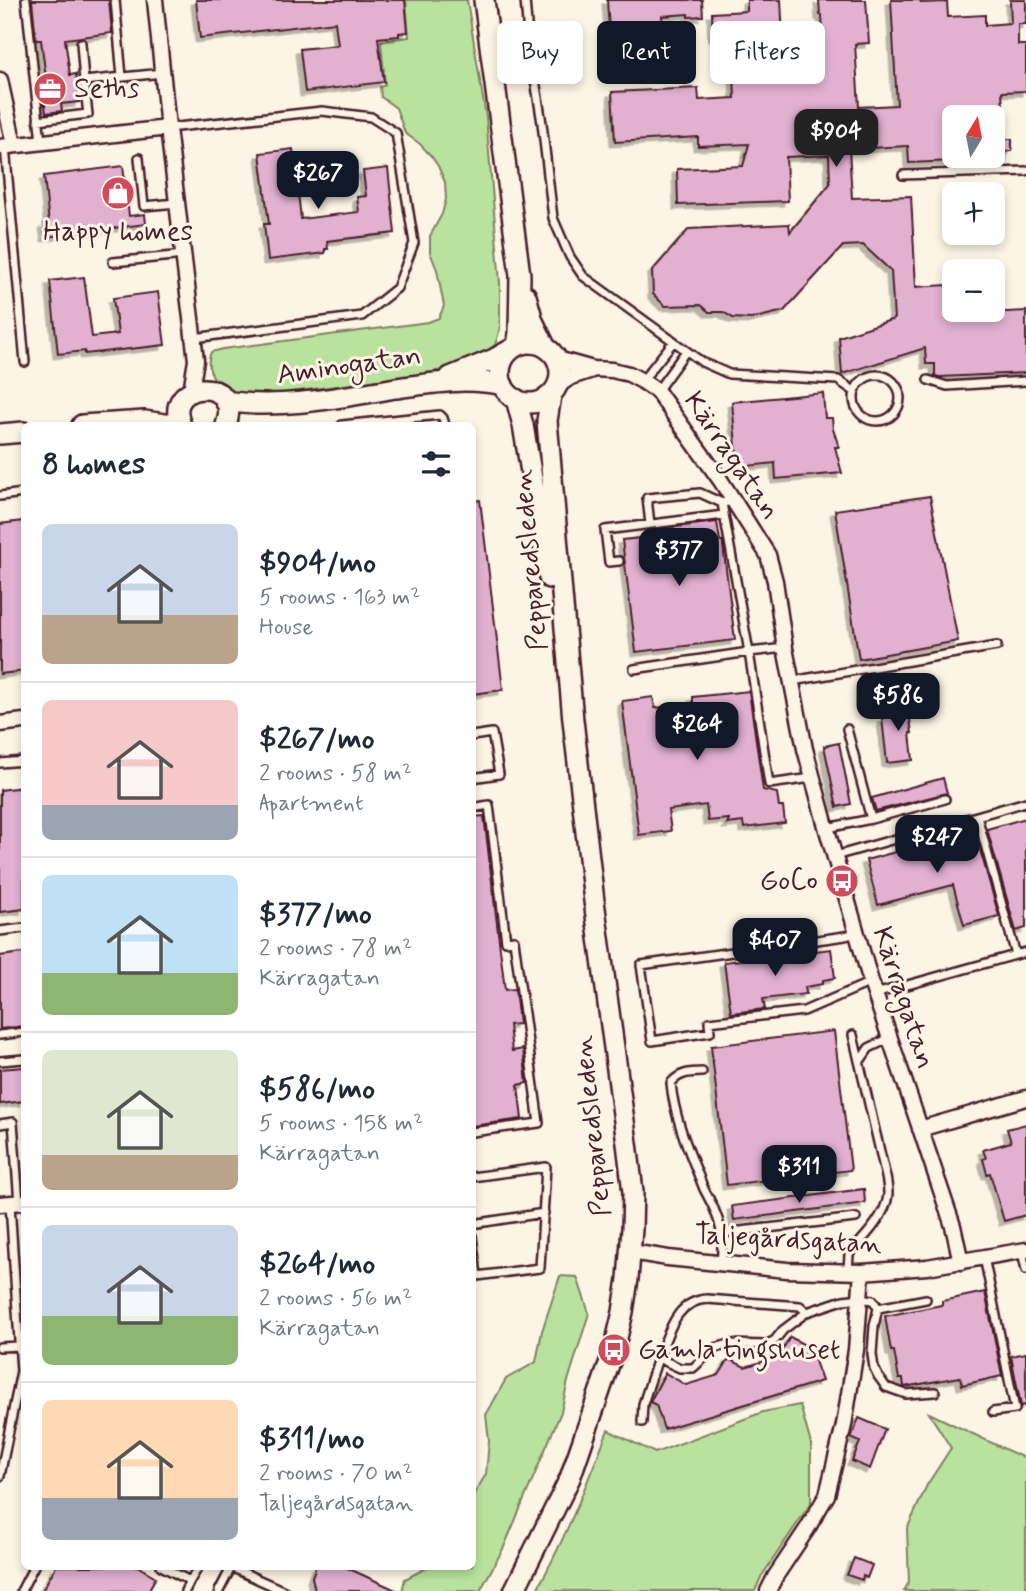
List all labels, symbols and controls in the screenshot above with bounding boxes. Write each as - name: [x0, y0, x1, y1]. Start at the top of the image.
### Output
- chip: Buy: [497, 21, 583, 84]
- chip: Rent: [597, 21, 696, 84]
- chip: Filters: [710, 21, 825, 84]
- office icon: Seths: [31, 70, 69, 108]
- place label: Seths: [74, 71, 139, 108]
- north arrow: [942, 105, 1004, 168]
- map controls: [942, 105, 1005, 322]
- pin: $904: [795, 110, 877, 169]
- text: $904: [810, 117, 862, 147]
- pin: $267: [277, 152, 359, 211]
- text: $267: [293, 159, 343, 189]
- shop icon: Happy homes: [99, 174, 137, 212]
- button: +: [942, 182, 1005, 245]
- place label: Happy homes: [43, 214, 193, 251]
- button: −: [942, 259, 1005, 322]
- street label: Aminogatan: [275, 338, 424, 396]
- street label: Kärragatan: [673, 385, 788, 529]
- text: 8 homes: [42, 445, 145, 484]
- icon: filters: [417, 445, 455, 483]
- street label: Pepparedsleden: [505, 468, 557, 652]
- pin: $377: [638, 528, 720, 588]
- text: $377: [655, 536, 703, 566]
- text: $904/mo: [259, 544, 376, 583]
- icon: home: [98, 552, 182, 636]
- text: 5 rooms · 163 m²: [259, 583, 421, 613]
- text: House: [259, 613, 313, 643]
- pin: $586: [857, 674, 939, 733]
- text: $586: [873, 681, 923, 711]
- pin: $264: [656, 702, 738, 762]
- text: $264: [671, 710, 723, 740]
- text: $267/mo: [259, 720, 374, 759]
- icon: home: [98, 728, 182, 812]
- text: 2 rooms · 58 m²: [259, 759, 412, 789]
- text: Apartment: [259, 789, 364, 819]
- pin: $247: [896, 816, 978, 875]
- text: $247: [911, 823, 963, 853]
- bus stop icon: GoCo: [823, 862, 861, 900]
- place label: GoCo: [760, 863, 818, 900]
- text: $377/mo: [259, 895, 372, 934]
- icon: home: [98, 903, 182, 987]
- pin: $407: [734, 918, 816, 978]
- street label: Kärragatan: [861, 922, 943, 1074]
- text: $407: [749, 926, 801, 956]
- text: 2 rooms · 78 m²: [259, 934, 412, 964]
- text: Kärragatan: [259, 964, 380, 994]
- street label: Pepparedsleden: [565, 1034, 621, 1218]
- text: $586/mo: [259, 1070, 375, 1109]
- icon: home: [98, 1078, 182, 1162]
- text: 5 rooms · 158 m²: [259, 1109, 423, 1139]
- text: Kärragatan: [259, 1139, 380, 1169]
- pin: $311: [758, 1146, 840, 1205]
- text: $311: [778, 1153, 820, 1183]
- street label: Taljegårdsgatan: [693, 1217, 883, 1263]
- text: $264/mo: [259, 1245, 375, 1284]
- icon: home: [98, 1253, 182, 1337]
- text: 2 rooms · 56 m²: [259, 1284, 412, 1314]
- text: Kärragatan: [259, 1314, 380, 1344]
- bus stop icon: Gamla tingshuset: [595, 1331, 633, 1369]
- place label: Gamla tingshuset: [638, 1332, 841, 1372]
- text: $311/mo: [259, 1420, 365, 1459]
- icon: home: [98, 1428, 182, 1512]
- text: 2 rooms · 70 m²: [259, 1459, 413, 1489]
- text: Taljegårdsgatan: [259, 1489, 413, 1519]

